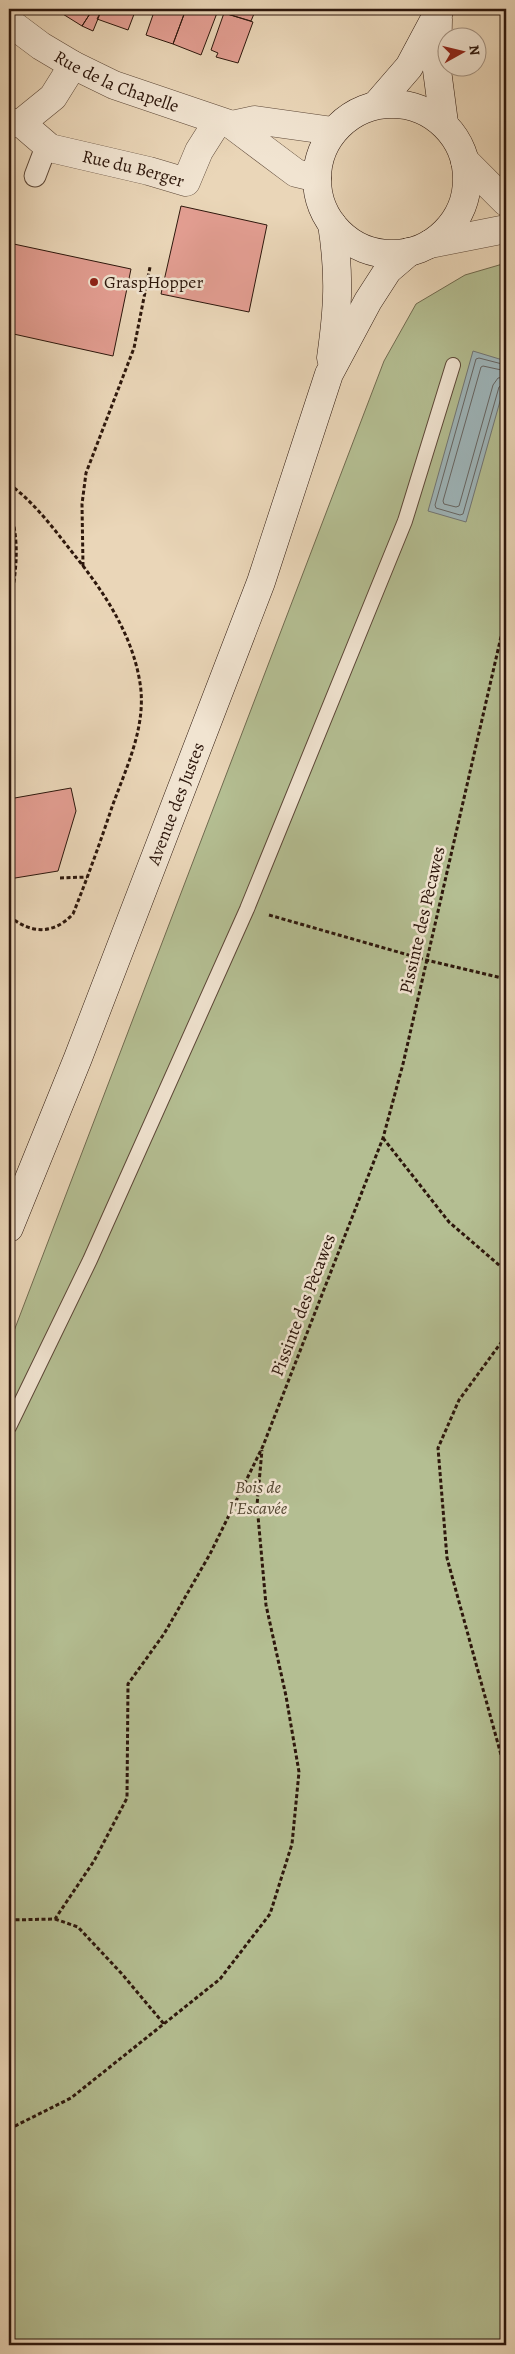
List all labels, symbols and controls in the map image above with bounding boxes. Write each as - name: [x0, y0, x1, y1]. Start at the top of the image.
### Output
- north arrow: [438, 28, 488, 78]
- text: N: [464, 44, 484, 57]
- street label: Rue de la Chapelle: [50, 45, 182, 118]
- street label: Rue du Berger: [80, 144, 187, 193]
- place label: GraspHopper: [104, 270, 203, 294]
- marker: GraspHopper: [88, 276, 100, 288]
- street label: Avenue des Justes: [141, 739, 210, 869]
- street label: Pissinte des Pècawes: [393, 844, 451, 996]
- street label: Pissinte des Pècawes: [265, 1230, 341, 1380]
- park label: Bois de l'Escavée: [229, 1475, 288, 1520]

